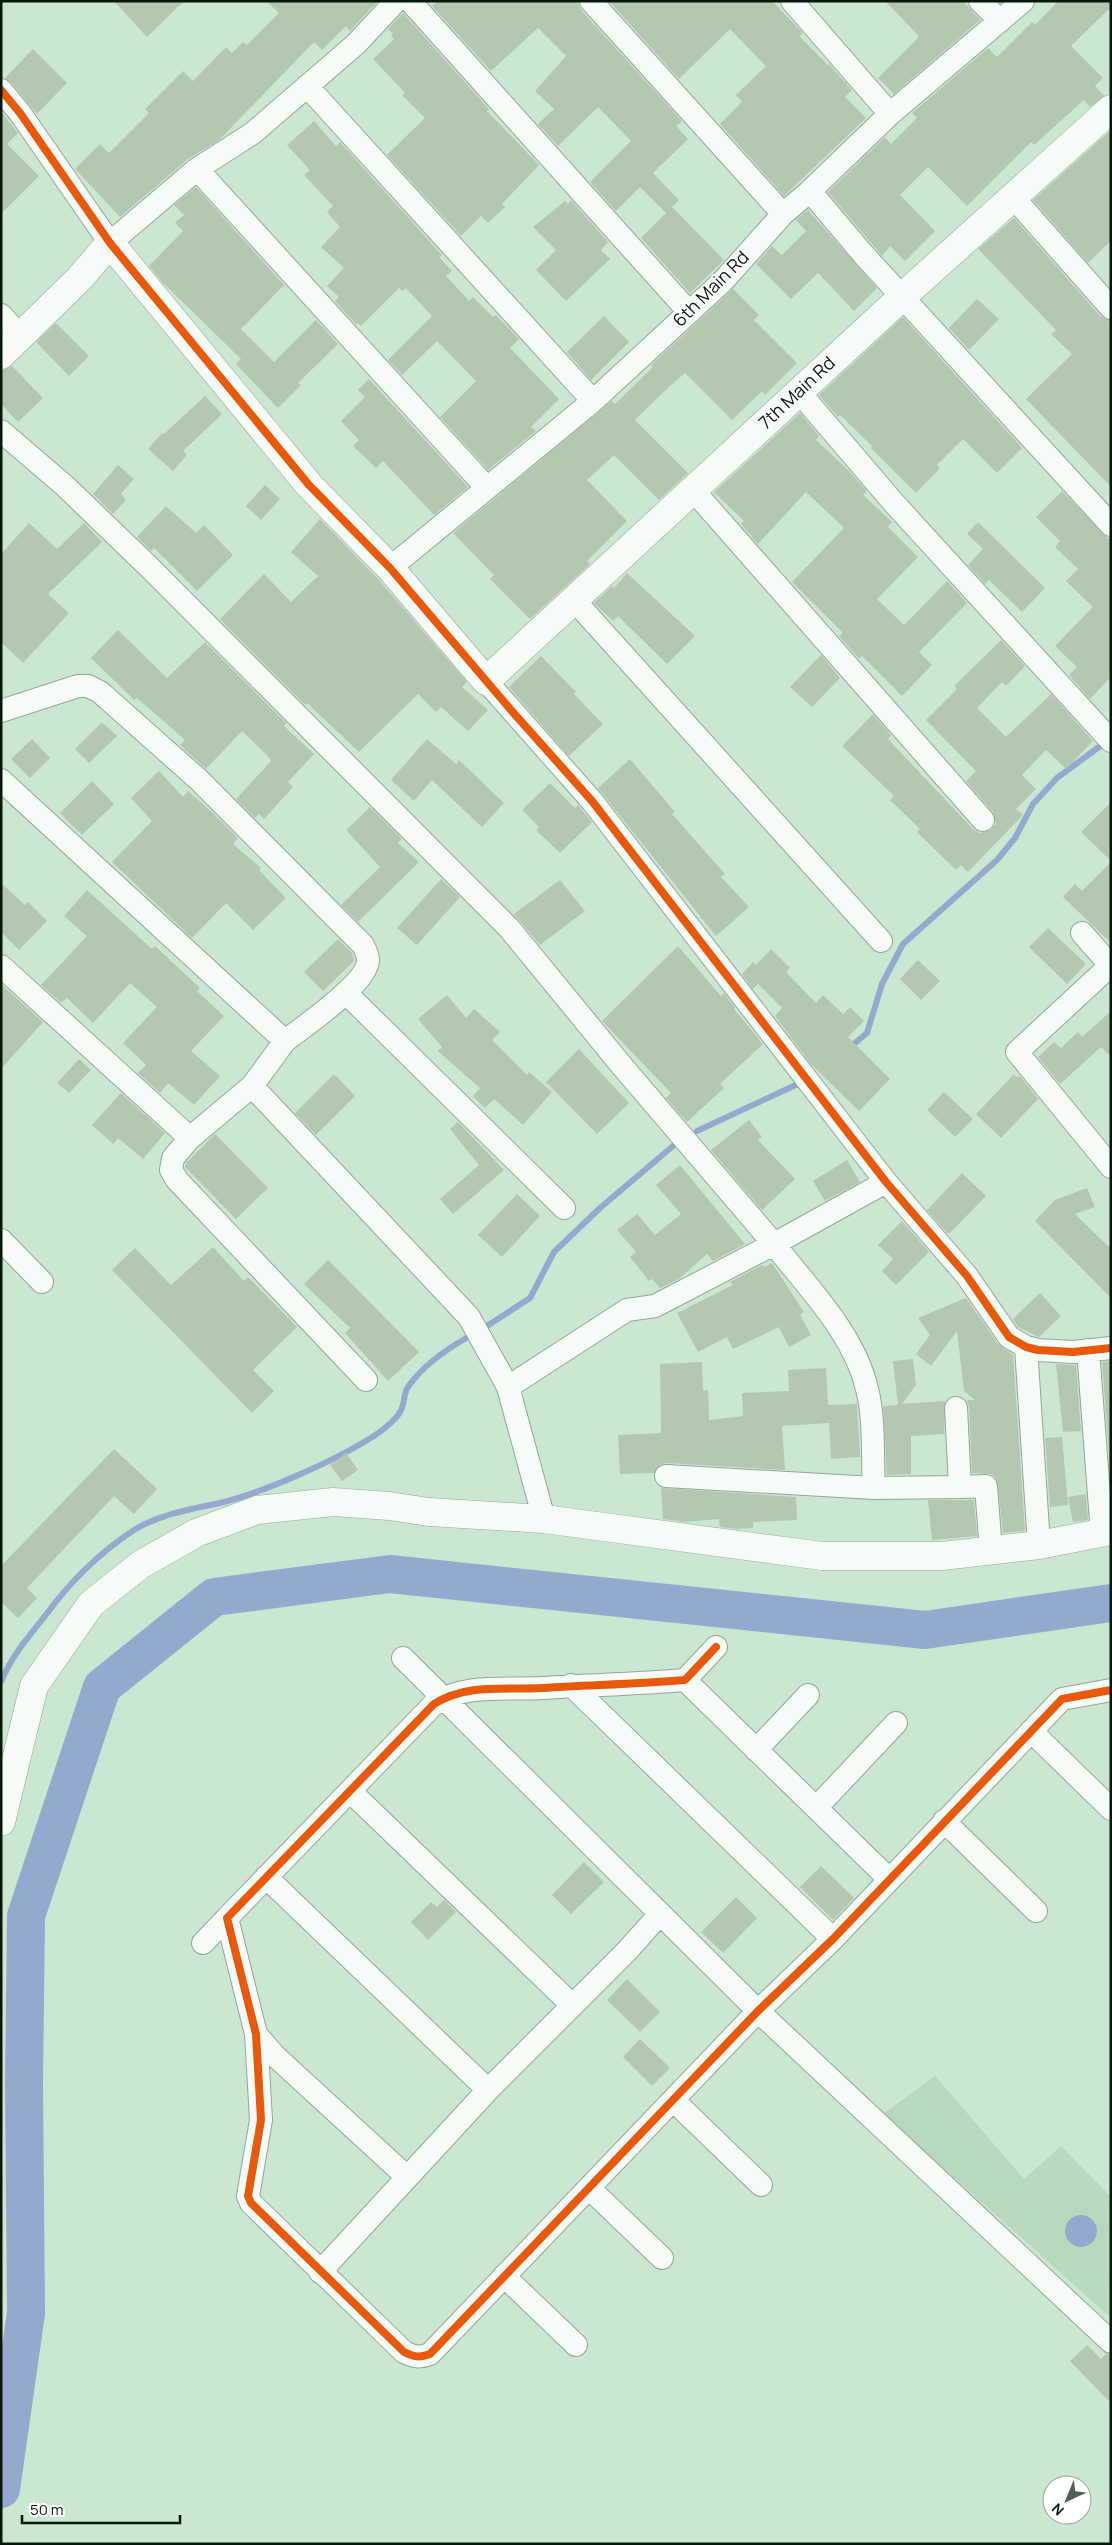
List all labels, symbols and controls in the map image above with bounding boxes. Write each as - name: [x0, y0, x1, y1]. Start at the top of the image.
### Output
- street label: 6th Main Rd: [667, 245, 754, 332]
- street label: 7th Main Rd: [753, 351, 840, 434]
- north arrow: [1042, 2475, 1092, 2525]
- scale bar: [22, 2492, 180, 2524]
- text: 50 m: [30, 2499, 64, 2520]
- text: N: [1047, 2499, 1068, 2520]

